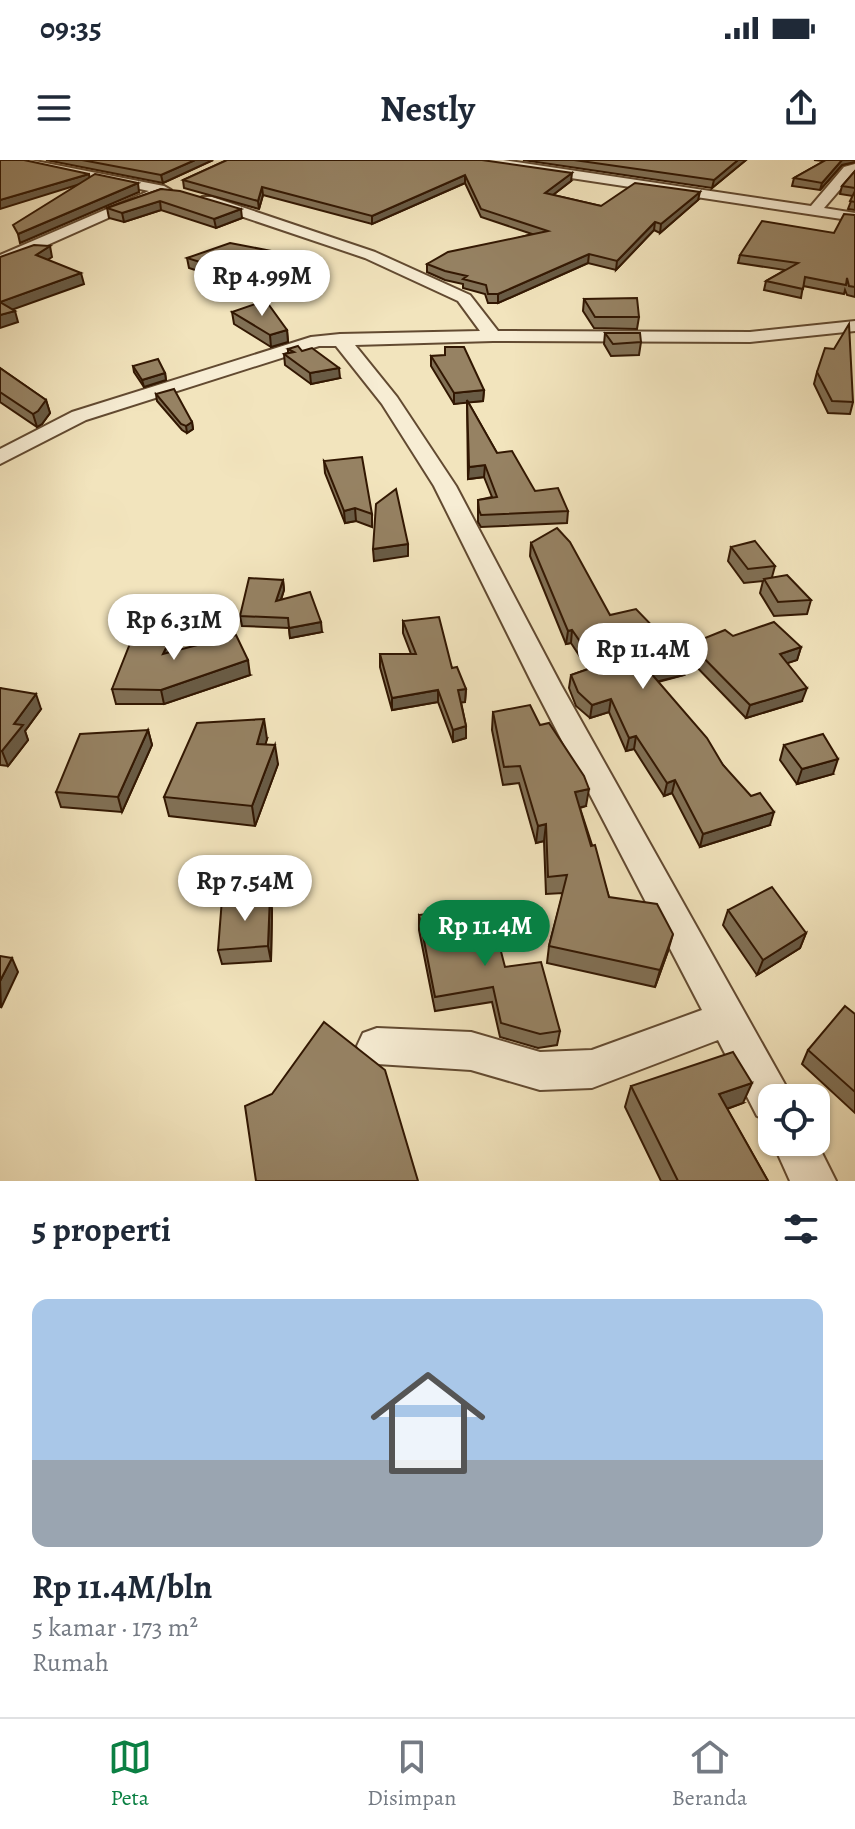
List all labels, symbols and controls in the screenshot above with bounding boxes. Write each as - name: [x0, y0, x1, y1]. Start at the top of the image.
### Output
- text: 09:35: [40, 8, 102, 48]
- text: Nestly: [380, 84, 475, 133]
- icon: menu: [32, 86, 76, 130]
- icon: share: [779, 86, 823, 130]
- pin: Rp 4.99M: [179, 250, 345, 318]
- text: Rp 4.99M: [212, 258, 312, 293]
- pin: Rp 6.31M: [91, 594, 257, 662]
- text: Rp 6.31M: [126, 602, 222, 637]
- pin: Rp 11.4M: [560, 623, 726, 691]
- text: Rp 11.4M: [596, 631, 690, 666]
- pin: Rp 7.54M: [162, 855, 328, 923]
- text: Rp 7.54M: [196, 863, 294, 898]
- pin: Rp 11.4M: [402, 900, 568, 968]
- text: Rp 11.4M: [438, 908, 532, 943]
- map controls: [758, 1084, 830, 1156]
- button: locate: [758, 1084, 830, 1156]
- text: 5 properti: [32, 1206, 171, 1253]
- icon: filters: [779, 1207, 823, 1251]
- icon: home: [356, 1351, 500, 1495]
- text: Rp 11.4M/bln: [32, 1563, 212, 1610]
- text: 5 kamar · 173 m²: [32, 1610, 198, 1645]
- text: Rumah: [32, 1645, 109, 1680]
- tab: Peta: [108, 1735, 152, 1813]
- tab: Disimpan: [367, 1735, 456, 1813]
- tab: Beranda: [672, 1735, 747, 1813]

